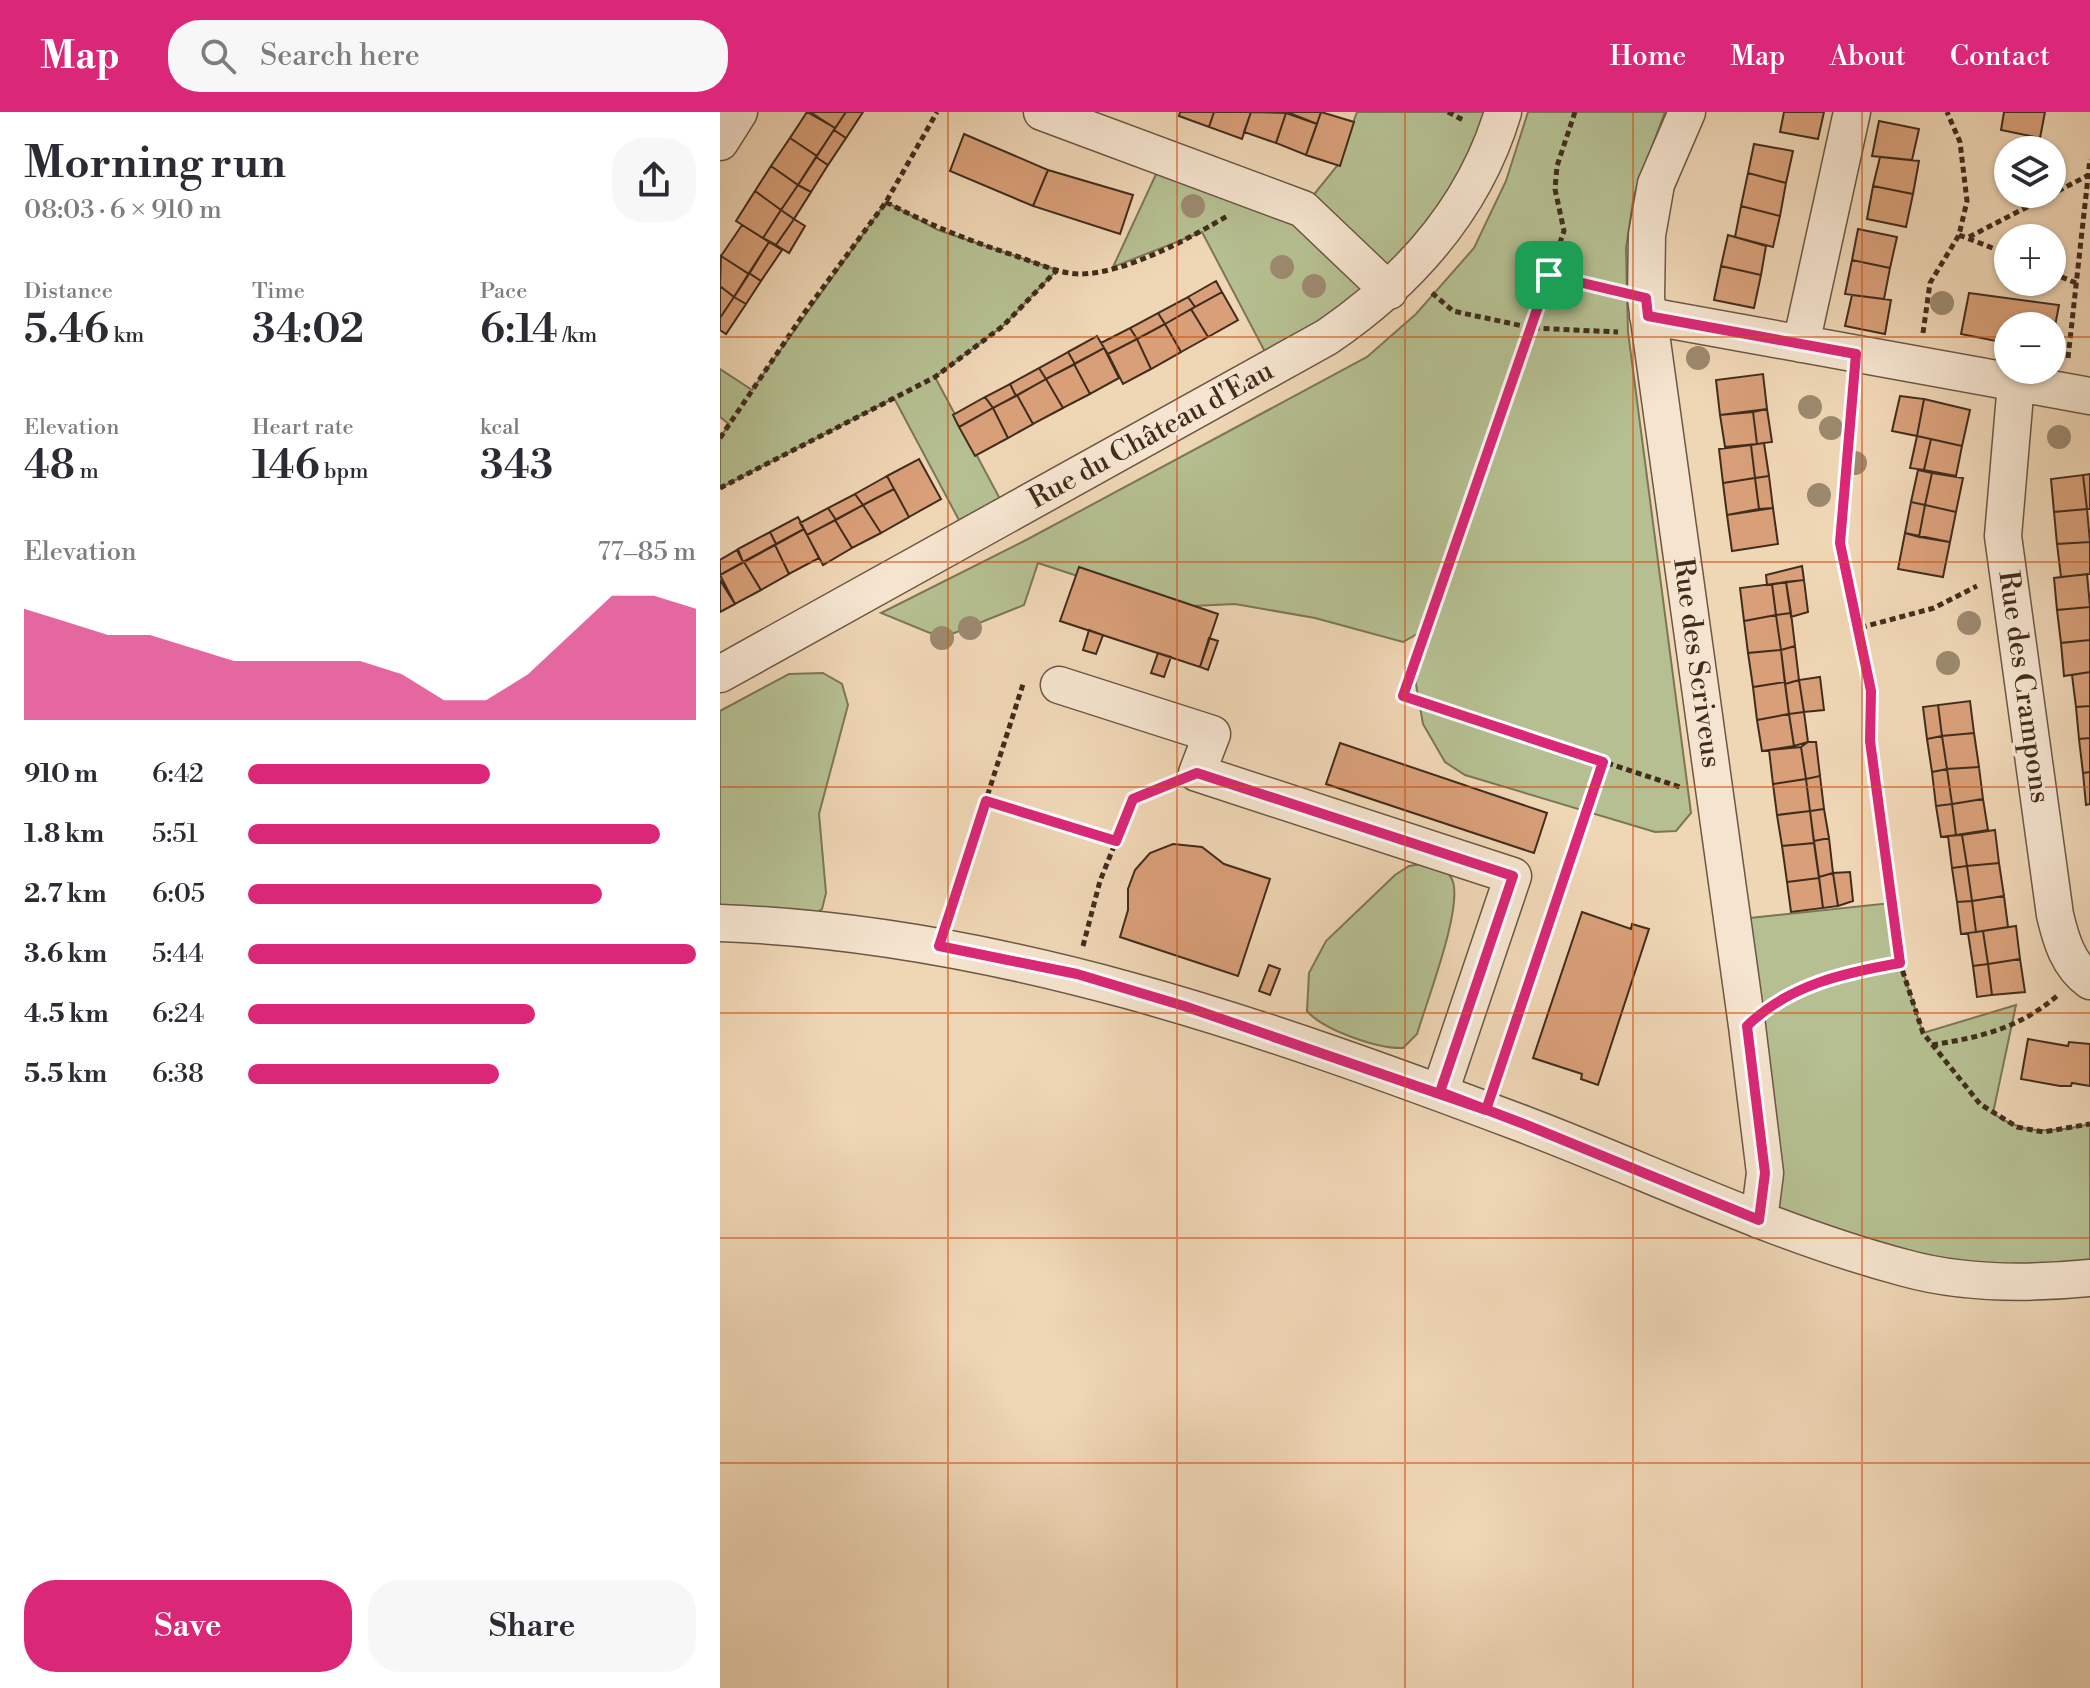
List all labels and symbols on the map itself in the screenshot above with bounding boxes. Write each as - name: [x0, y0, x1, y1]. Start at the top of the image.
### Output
- pin: [1515, 241, 1583, 309]
- street label: Rue du Château d'Eau: [1023, 353, 1279, 517]
- street label: Rue des Scriveus: [1665, 556, 1729, 770]
- street label: Rue des Crampons: [1990, 569, 2058, 805]

